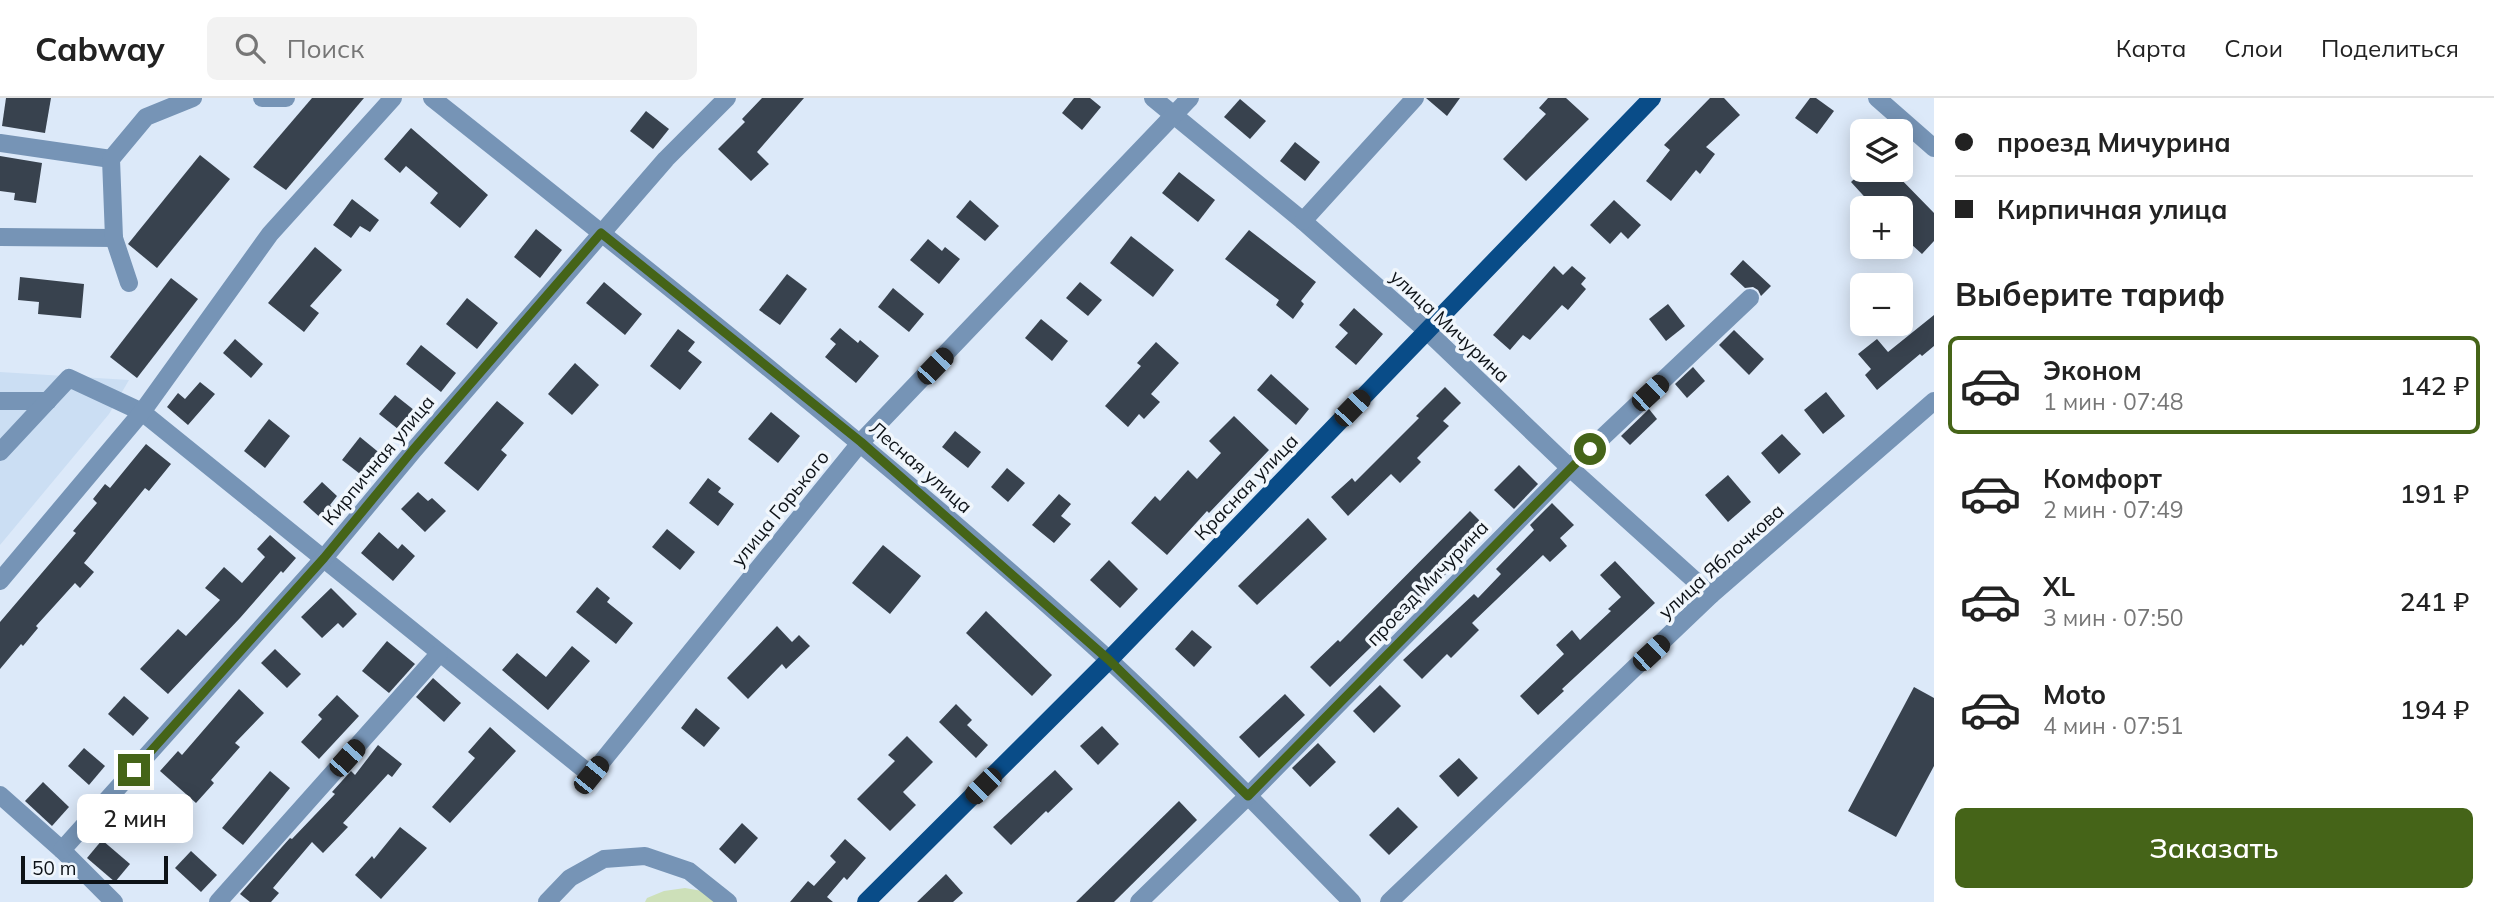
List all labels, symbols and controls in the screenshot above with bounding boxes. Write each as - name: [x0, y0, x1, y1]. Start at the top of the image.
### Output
- search box: [207, 17, 697, 80]
- text: Cabway: [35, 28, 165, 69]
- icon: search: [231, 29, 269, 67]
- text: Поиск: [287, 32, 364, 65]
- text: Карта: [2116, 33, 2186, 63]
- text: Слои: [2224, 33, 2283, 63]
- text: Поделиться: [2321, 33, 2459, 63]
- map controls: [1850, 119, 1913, 336]
- button: layers: [1850, 119, 1913, 182]
- text: проезд Мичурина: [1997, 126, 2231, 159]
- text: Кирпичная улица: [1997, 193, 2228, 226]
- button: +: [1850, 196, 1913, 259]
- street label: улица Мичурина: [1385, 264, 1515, 388]
- button: −: [1850, 273, 1913, 336]
- text: Выберите тариф: [1955, 274, 2225, 314]
- car: [913, 344, 958, 388]
- icon: car: [1959, 354, 2022, 417]
- text: Эконом: [2043, 354, 2142, 387]
- text: 142 ₽: [2400, 369, 2469, 402]
- car: [1628, 371, 1673, 415]
- car: [1330, 386, 1375, 430]
- text: 1 мин · 07:48: [2043, 387, 2183, 416]
- street label: Кирпичная улица: [317, 390, 439, 530]
- street label: Лесная улица: [865, 416, 977, 518]
- street label: Красная улица: [1189, 429, 1303, 545]
- route start: [1574, 433, 1606, 465]
- street label: улица Горького: [726, 445, 834, 571]
- icon: car: [1959, 462, 2022, 525]
- text: Комфорт: [2043, 462, 2162, 495]
- text: 191 ₽: [2400, 477, 2469, 510]
- text: 2 мин · 07:49: [2043, 495, 2183, 524]
- street label: улица Яблочкова: [1653, 498, 1789, 624]
- street label: проезд Мичурина: [1361, 515, 1493, 651]
- icon: car: [1959, 570, 2022, 633]
- text: XL: [2043, 570, 2075, 603]
- text: 241 ₽: [2400, 585, 2469, 618]
- text: 3 мин · 07:50: [2043, 603, 2183, 632]
- car: [1629, 631, 1674, 675]
- icon: car: [1959, 678, 2022, 741]
- text: Moto: [2043, 678, 2106, 711]
- text: 194 ₽: [2400, 693, 2469, 726]
- text: 4 мин · 07:51: [2043, 711, 2183, 740]
- car: [326, 735, 369, 781]
- car: [570, 752, 613, 798]
- route end: [118, 754, 150, 786]
- car: [961, 764, 1006, 808]
- callout: 2 мин: [76, 794, 192, 844]
- text: 2 мин: [103, 804, 167, 833]
- button: Заказать: [1955, 808, 2473, 888]
- scale bar: [21, 853, 168, 885]
- text: 50 m: [32, 856, 76, 880]

